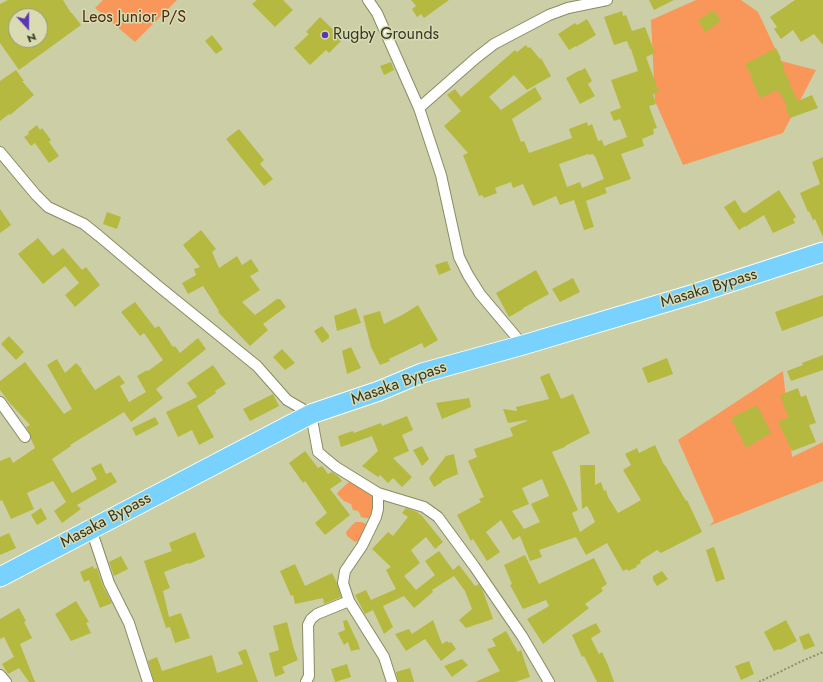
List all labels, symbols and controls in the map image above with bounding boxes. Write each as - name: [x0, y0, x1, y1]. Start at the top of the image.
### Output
- north arrow: [8, 8, 48, 48]
- park label: Leos Junior P/S: [82, 8, 186, 28]
- place label: Rugby Grounds: [333, 25, 439, 45]
- text: N: [25, 29, 39, 47]
- marker: Rugby Grounds: [320, 30, 330, 40]
- street label: Masaka Bypass: [658, 265, 760, 313]
- street label: Masaka Bypass: [349, 358, 449, 410]
- street label: Masaka Bypass: [57, 489, 155, 553]

